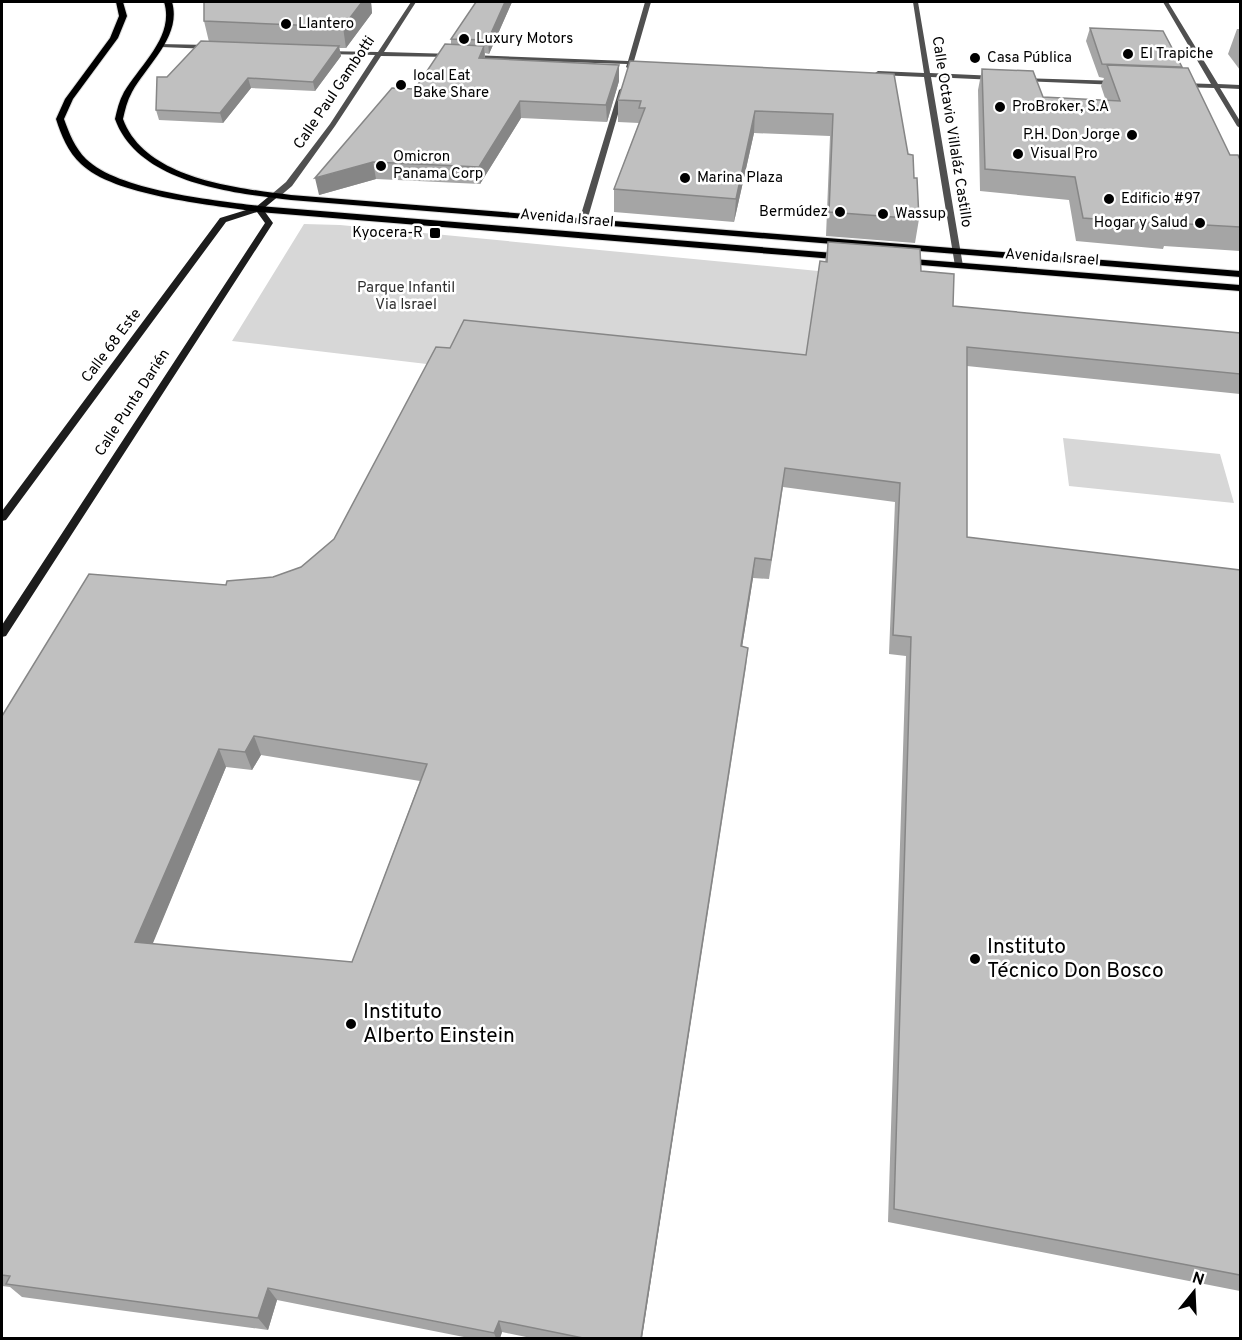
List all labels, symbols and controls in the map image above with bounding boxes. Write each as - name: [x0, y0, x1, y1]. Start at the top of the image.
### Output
- place label: Llantero: [298, 15, 354, 34]
- marker: Llantero: [279, 17, 293, 31]
- place label: Luxury Motors: [476, 30, 573, 49]
- marker: Luxury Motors: [457, 32, 471, 46]
- street label: Calle Paul Gambotti: [290, 33, 380, 153]
- street label: Calle Octavio Villaláz Castillo: [926, 35, 976, 229]
- place label: El Trapiche: [1140, 45, 1213, 64]
- marker: El Trapiche: [1121, 47, 1135, 61]
- place label: Casa Pública: [987, 49, 1072, 68]
- marker: Casa Pública: [968, 51, 982, 65]
- place label: local Eat Bake Share: [413, 67, 489, 103]
- marker: local Eat Bake Share: [394, 78, 408, 92]
- place label: ProBroker, S.A: [1012, 98, 1109, 117]
- marker: ProBroker, S.A: [993, 100, 1007, 114]
- place label: P.H. Don Jorge: [1023, 126, 1120, 145]
- marker: P.H. Don Jorge: [1125, 128, 1139, 142]
- place label: Visual Pro: [1030, 145, 1098, 164]
- marker: Visual Pro: [1011, 147, 1025, 161]
- place label: Omicron Panama Corp: [393, 148, 483, 184]
- marker: Omicron Panama Corp: [374, 159, 388, 173]
- place label: Marina Plaza: [697, 169, 783, 188]
- marker: Marina Plaza: [678, 171, 692, 185]
- place label: Edificio #97: [1121, 190, 1200, 209]
- marker: Edificio #97: [1102, 192, 1116, 206]
- place label: Bermúdez: [759, 203, 828, 222]
- street label: Avenida Israel: [519, 205, 615, 233]
- marker: Bermúdez: [833, 205, 847, 219]
- place label: Wassup: [895, 205, 946, 224]
- marker: Wassup: [876, 207, 890, 221]
- place label: Hogar y Salud: [1094, 214, 1188, 233]
- marker: Hogar y Salud: [1193, 216, 1207, 230]
- place label: Kyocera-R: [352, 224, 423, 243]
- marker: Kyocera-R: [428, 226, 442, 240]
- street label: Avenida Israel: [1004, 245, 1100, 271]
- park label: Parque Infantil Via Israel: [357, 279, 455, 315]
- street label: Calle 68 Este: [78, 305, 146, 387]
- street label: Calle Punta Darién: [91, 346, 175, 460]
- place label: Instituto Técnico Don Bosco: [987, 934, 1164, 985]
- marker: Instituto Técnico Don Bosco: [968, 952, 982, 966]
- place label: Instituto Alberto Einstein: [363, 999, 515, 1050]
- marker: Instituto Alberto Einstein: [344, 1017, 358, 1031]
- north arrow: [1164, 1262, 1224, 1322]
- text: N: [1189, 1268, 1207, 1291]

